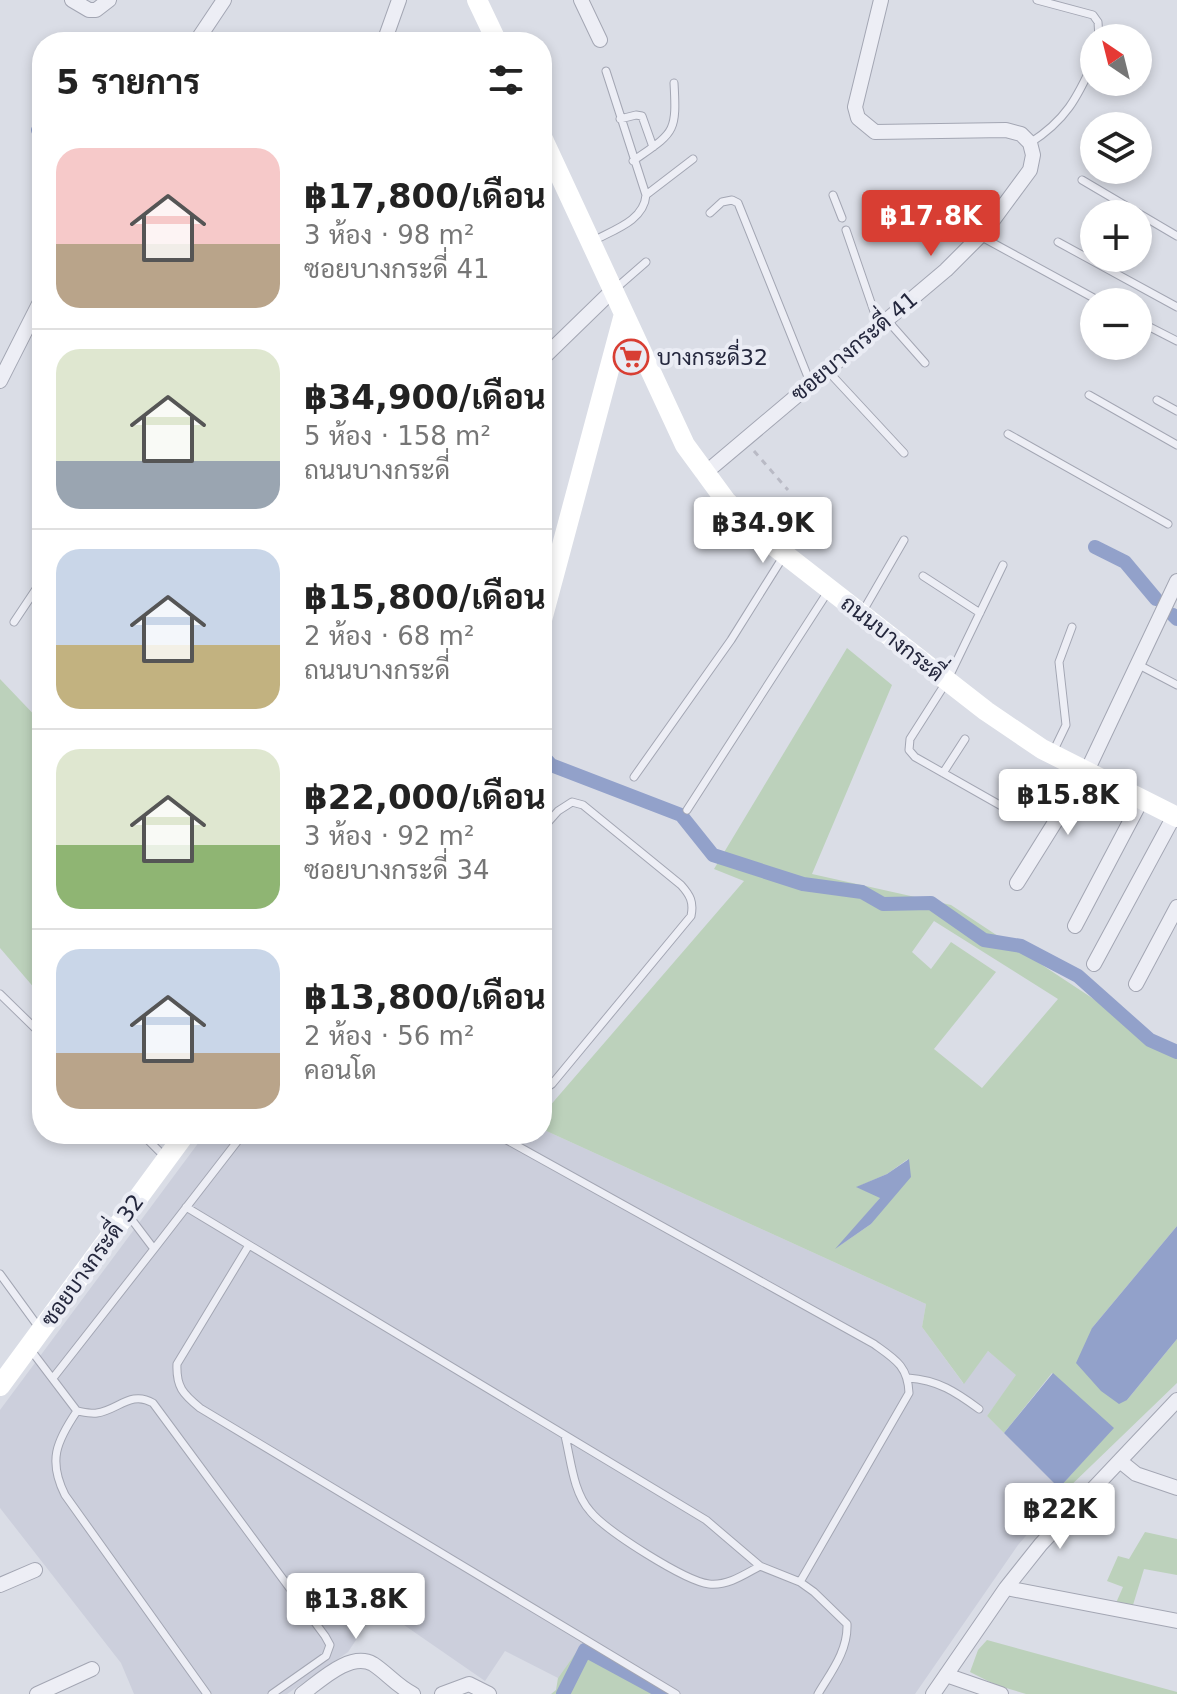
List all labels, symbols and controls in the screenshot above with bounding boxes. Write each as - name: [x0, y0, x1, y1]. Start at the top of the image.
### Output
- north arrow: [1080, 24, 1152, 96]
- map controls: [1080, 24, 1152, 360]
- icon: filters: [484, 58, 528, 102]
- text: 5 รายการ: [56, 62, 200, 102]
- button: layers: [1080, 112, 1152, 184]
- text: ฿17,800/เดือน: [304, 176, 546, 216]
- icon: home: [120, 180, 216, 276]
- pin: ฿17.8K: [866, 190, 996, 258]
- button: +: [1080, 200, 1152, 272]
- text: ฿17.8K: [880, 201, 982, 231]
- text: 3 ห้อง · 98 m²: [304, 220, 474, 250]
- text: ซอยบางกระดี่ 41: [304, 254, 490, 284]
- street label: ซอยบางกระดี่ 41: [782, 281, 922, 406]
- button: −: [1080, 288, 1152, 360]
- supermarket icon: บางกระดี่32: [612, 338, 650, 376]
- place label: บางกระดี่32: [657, 338, 768, 370]
- text: ฿34,900/เดือน: [304, 377, 546, 417]
- icon: home: [120, 381, 216, 477]
- text: 5 ห้อง · 158 m²: [304, 421, 491, 451]
- text: ถนนบางกระดี่: [304, 455, 450, 485]
- pin: ฿34.9K: [698, 497, 828, 565]
- text: ฿34.9K: [712, 508, 814, 538]
- text: ฿15,800/เดือน: [304, 577, 546, 617]
- icon: home: [120, 581, 216, 677]
- street label: ถนนบางกระดี่: [836, 585, 953, 686]
- text: 2 ห้อง · 68 m²: [304, 621, 474, 651]
- text: ถนนบางกระดี่: [304, 655, 450, 685]
- pin: ฿15.8K: [1003, 769, 1133, 837]
- text: ฿22,000/เดือน: [304, 777, 546, 817]
- text: ฿15.8K: [1017, 780, 1119, 810]
- icon: home: [120, 781, 216, 877]
- text: 3 ห้อง · 92 m²: [304, 821, 474, 851]
- text: ซอยบางกระดี่ 34: [304, 855, 490, 885]
- text: ฿13,800/เดือน: [304, 977, 546, 1017]
- icon: home: [120, 981, 216, 1077]
- text: 2 ห้อง · 56 m²: [304, 1021, 474, 1051]
- text: คอนโด: [304, 1055, 377, 1085]
- street label: ซอยบางกระดี่ 32: [30, 1185, 149, 1331]
- pin: ฿22K: [1013, 1483, 1107, 1551]
- text: ฿22K: [1023, 1494, 1097, 1524]
- pin: ฿13.8K: [291, 1573, 421, 1641]
- text: ฿13.8K: [305, 1584, 407, 1614]

